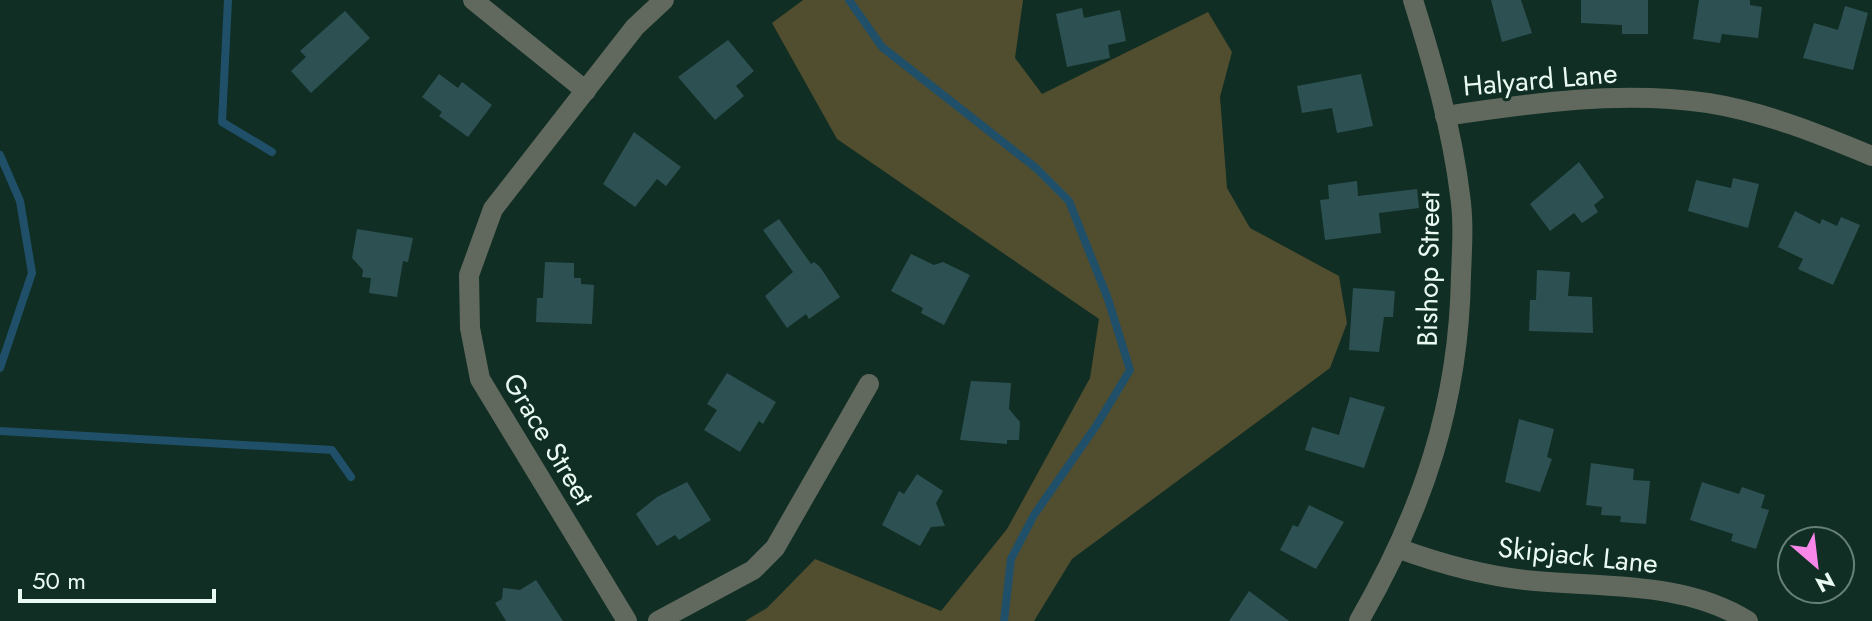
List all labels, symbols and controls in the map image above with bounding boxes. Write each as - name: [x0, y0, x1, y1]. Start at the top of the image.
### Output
- street label: Halyard Lane: [1461, 52, 1619, 107]
- street label: Bishop Street: [1407, 191, 1450, 347]
- street label: Grace Street: [493, 365, 604, 513]
- north arrow: [1776, 525, 1856, 605]
- street label: Skipjack Lane: [1496, 527, 1660, 584]
- scale bar: [20, 553, 214, 603]
- text: 50 m: [32, 563, 86, 598]
- text: N: [1810, 564, 1841, 601]

